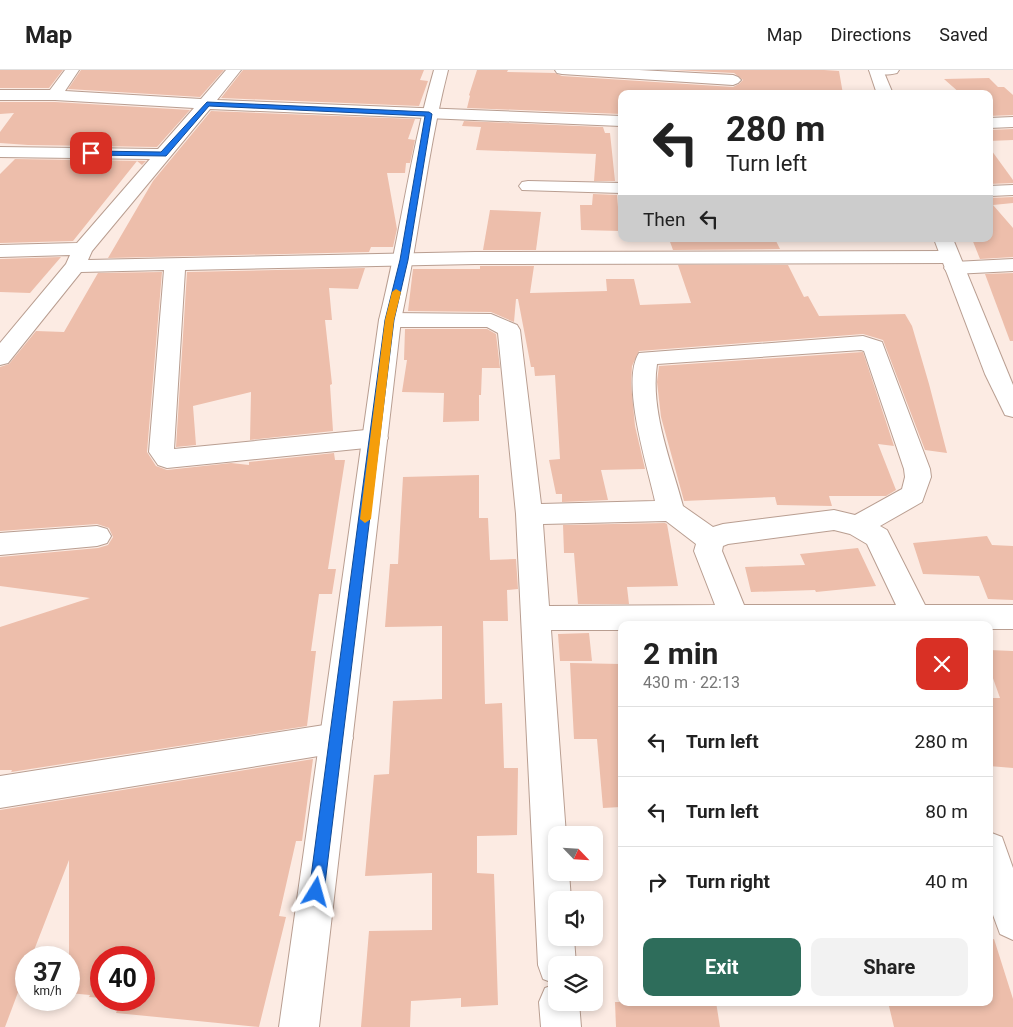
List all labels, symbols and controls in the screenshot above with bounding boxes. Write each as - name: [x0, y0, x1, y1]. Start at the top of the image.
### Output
- text: Map: [25, 21, 72, 49]
- text: Map: [767, 24, 802, 45]
- text: Directions: [830, 24, 911, 45]
- text: Saved: [939, 24, 988, 45]
- text: 280 m: [726, 109, 825, 150]
- icon: left: [643, 110, 708, 175]
- pin: [70, 132, 112, 174]
- icon: arrive: [77, 139, 105, 167]
- text: Turn left: [726, 151, 807, 176]
- icon: left: [695, 205, 723, 233]
- text: Then: [643, 208, 685, 231]
- text: 2 min: [643, 636, 718, 671]
- button: close: [916, 638, 968, 690]
- text: 430 m · 22:13: [643, 673, 740, 692]
- icon: left: [643, 728, 671, 756]
- text: Turn left: [686, 730, 759, 753]
- text: 280 m: [915, 730, 968, 753]
- icon: left: [643, 798, 671, 826]
- text: Turn left: [686, 800, 759, 823]
- text: 80 m: [925, 800, 968, 823]
- north arrow: [548, 826, 602, 881]
- map controls: [548, 826, 603, 1011]
- position arrow: [289, 865, 341, 917]
- icon: right: [643, 868, 671, 896]
- text: Turn right: [686, 870, 770, 893]
- text: 40 m: [925, 870, 968, 893]
- button: sound: [548, 891, 603, 946]
- button: Exit: [643, 938, 801, 996]
- button: Share: [811, 938, 968, 996]
- speed limit sign: 40: [90, 946, 155, 1011]
- button: layers: [548, 956, 603, 1011]
- text: 37: [33, 958, 62, 987]
- text: km/h: [33, 984, 62, 998]

